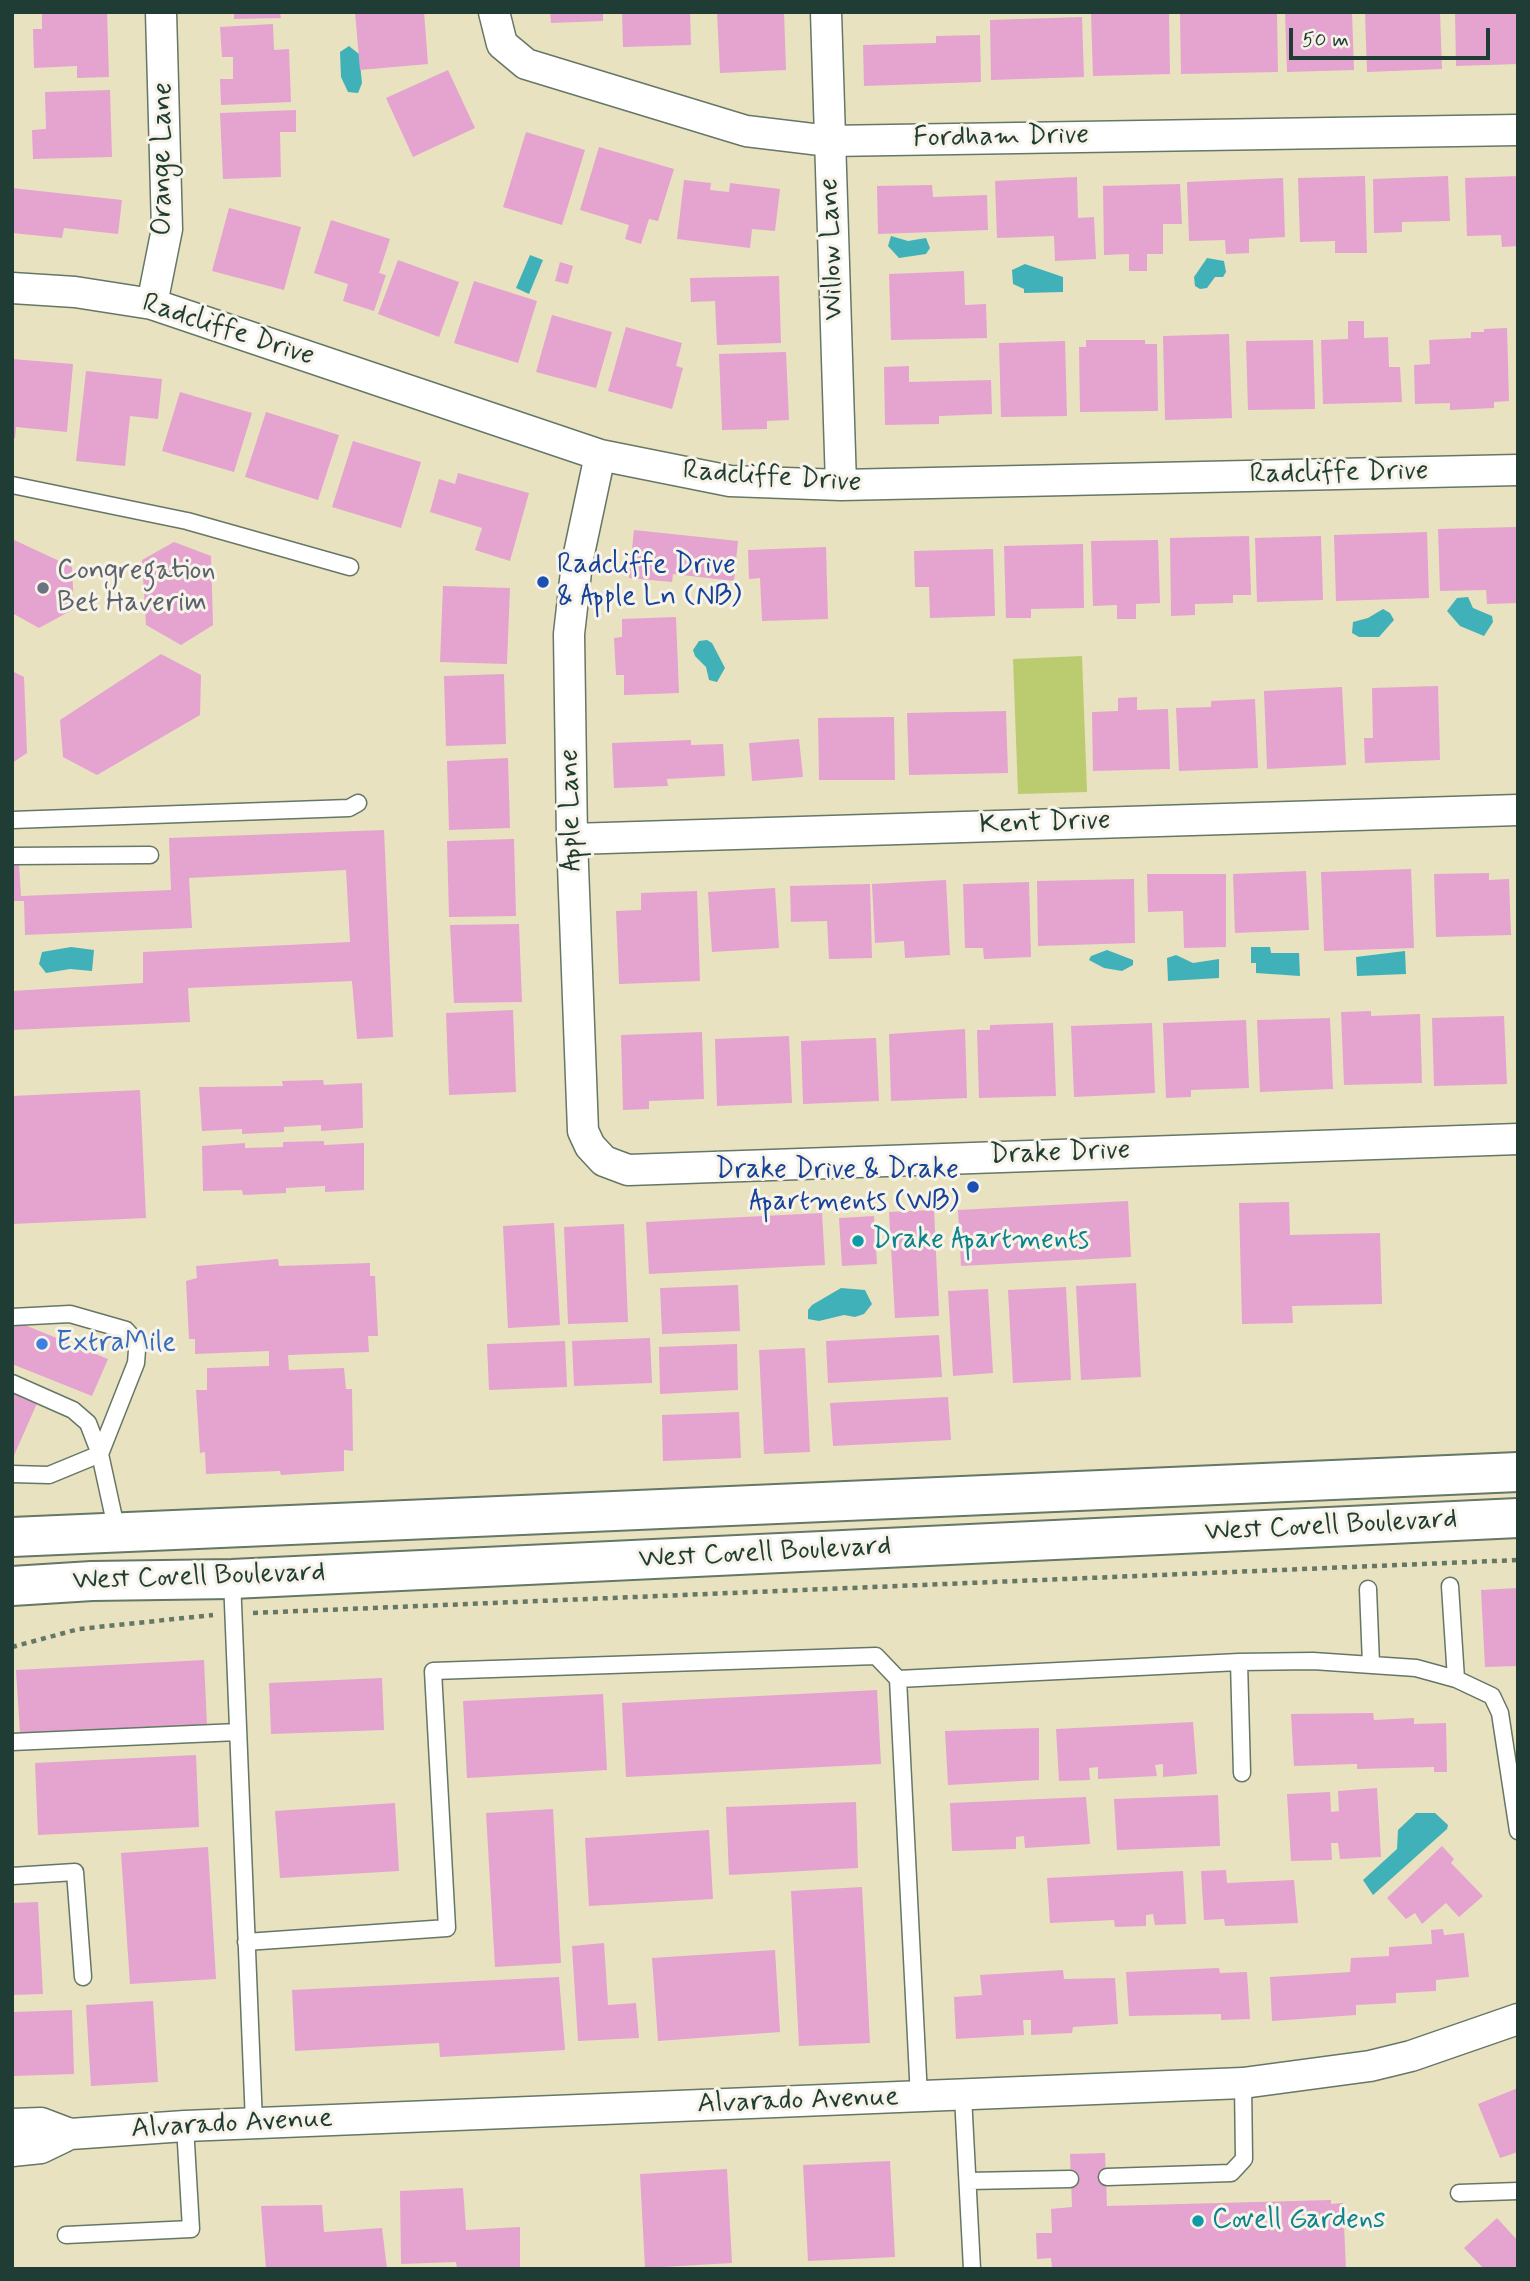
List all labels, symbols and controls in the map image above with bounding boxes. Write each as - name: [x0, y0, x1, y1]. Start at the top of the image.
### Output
- scale bar: [1292, 14, 1493, 58]
- text: 50 m: [1302, 26, 1349, 54]
- street label: Orange Lane: [147, 82, 181, 236]
- street label: Fordham Drive: [913, 120, 1089, 156]
- street label: Willow Lane: [814, 177, 852, 321]
- street label: Radcliffe Drive: [138, 287, 318, 375]
- street label: Radcliffe Drive: [682, 455, 862, 501]
- street label: Radcliffe Drive: [1249, 456, 1429, 492]
- place label: Radcliffe Drive & Apple Ln (NB): [557, 549, 742, 615]
- place label: Congregation Bet Haverim: [57, 555, 216, 621]
- marker: Radcliffe Drive & Apple Ln (NB): [535, 574, 551, 590]
- marker: Congregation Bet Haverim: [35, 580, 51, 596]
- street label: Apple Lane: [554, 748, 590, 872]
- street label: Kent Drive: [979, 805, 1111, 843]
- street label: Drake Drive: [989, 1135, 1131, 1173]
- place label: Drake Drive & Drake Apartments (WB): [715, 1154, 959, 1220]
- marker: Drake Drive & Drake Apartments (WB): [965, 1179, 981, 1195]
- place label: Drake Apartments: [872, 1224, 1089, 1258]
- marker: Drake Apartments: [850, 1233, 866, 1249]
- place label: ExtraMile: [56, 1327, 176, 1361]
- marker: ExtraMile: [34, 1336, 50, 1352]
- street label: West Covell Boulevard: [1204, 1504, 1458, 1550]
- street label: West Covell Boulevard: [638, 1531, 892, 1577]
- street label: West Covell Boulevard: [72, 1557, 326, 1599]
- street label: Alvarado Avenue: [697, 2082, 899, 2122]
- street label: Alvarado Avenue: [130, 2103, 334, 2147]
- place label: Covell Gardens: [1212, 2204, 1386, 2238]
- marker: Covell Gardens: [1190, 2213, 1206, 2229]

